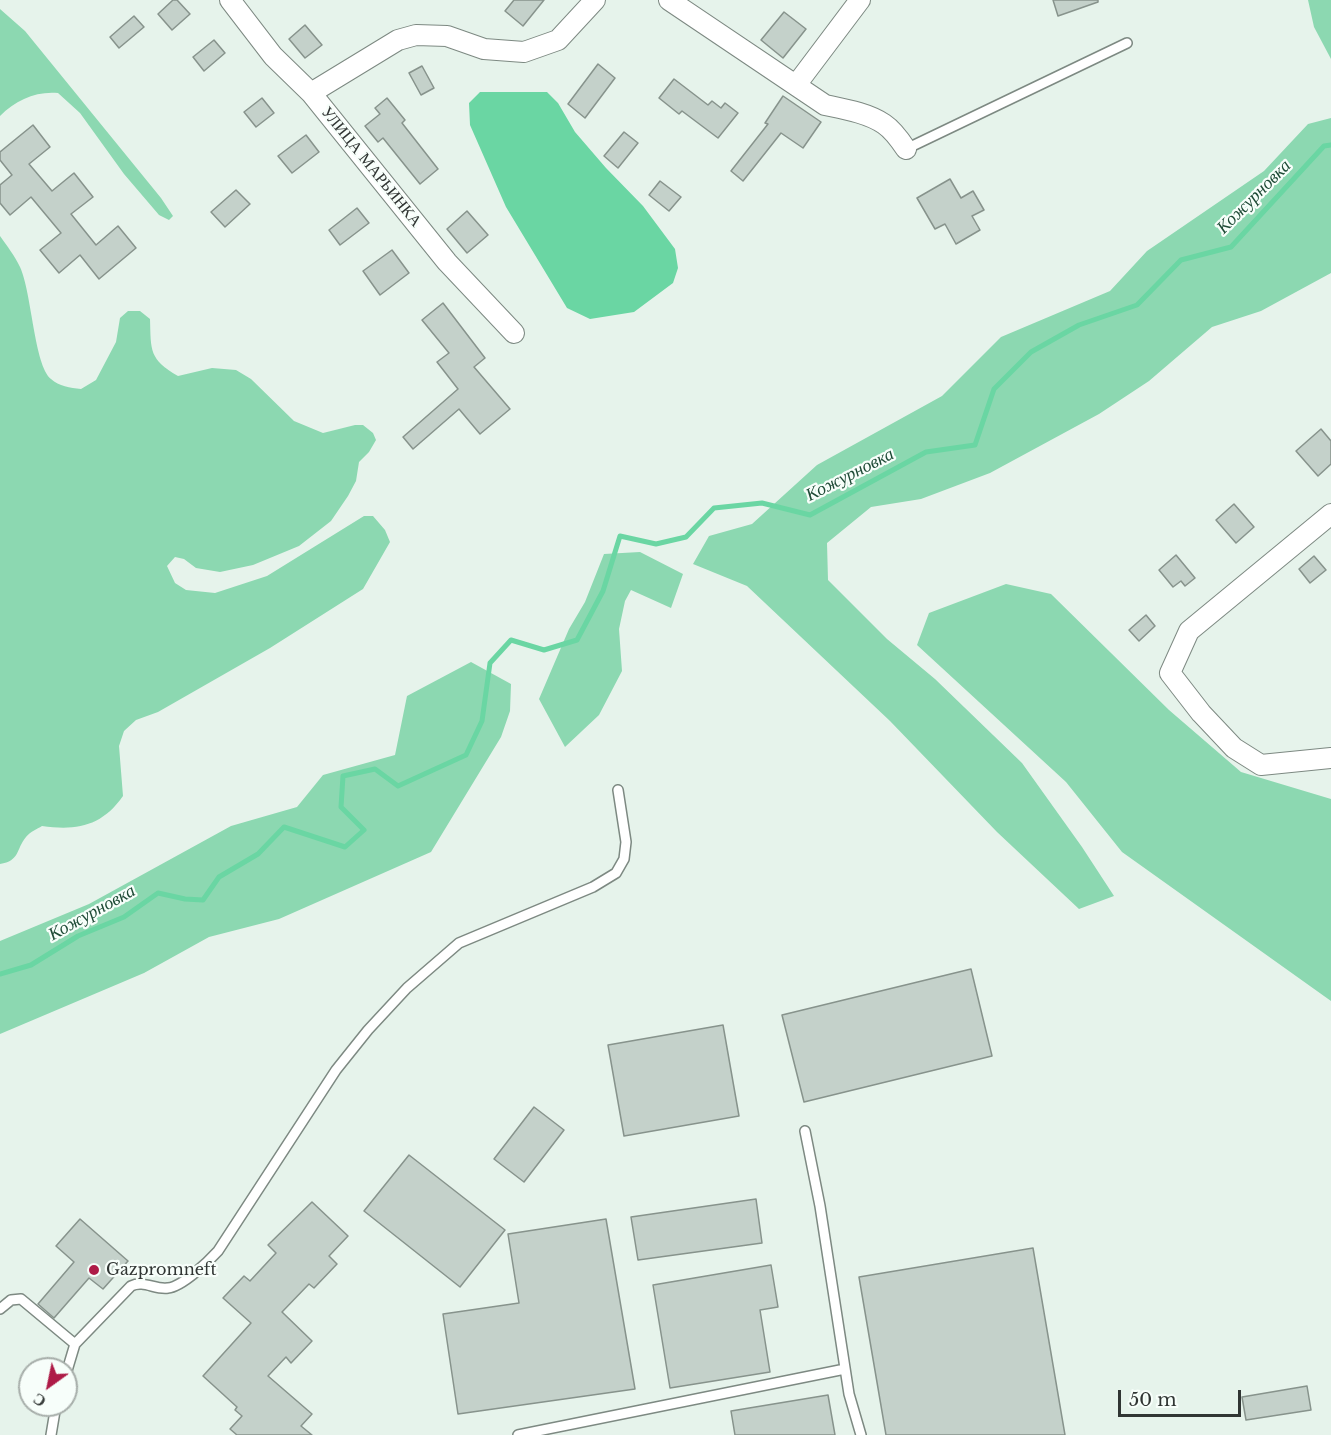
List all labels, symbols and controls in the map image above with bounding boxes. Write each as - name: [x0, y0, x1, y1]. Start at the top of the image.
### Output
- street label: УЛИЦА МАРЬИНКА: [317, 103, 425, 231]
- water label: Кожурновка: [1212, 155, 1296, 239]
- water label: Кожурновка: [802, 444, 898, 506]
- water label: Кожурновка: [45, 880, 139, 946]
- place label: Gazpromneft: [106, 1260, 216, 1280]
- marker: Gazpromneft: [87, 1263, 101, 1277]
- north arrow: [18, 1357, 78, 1417]
- scale bar: [1121, 1378, 1244, 1416]
- text: С: [29, 1389, 50, 1412]
- text: 50 m: [1129, 1389, 1177, 1411]

